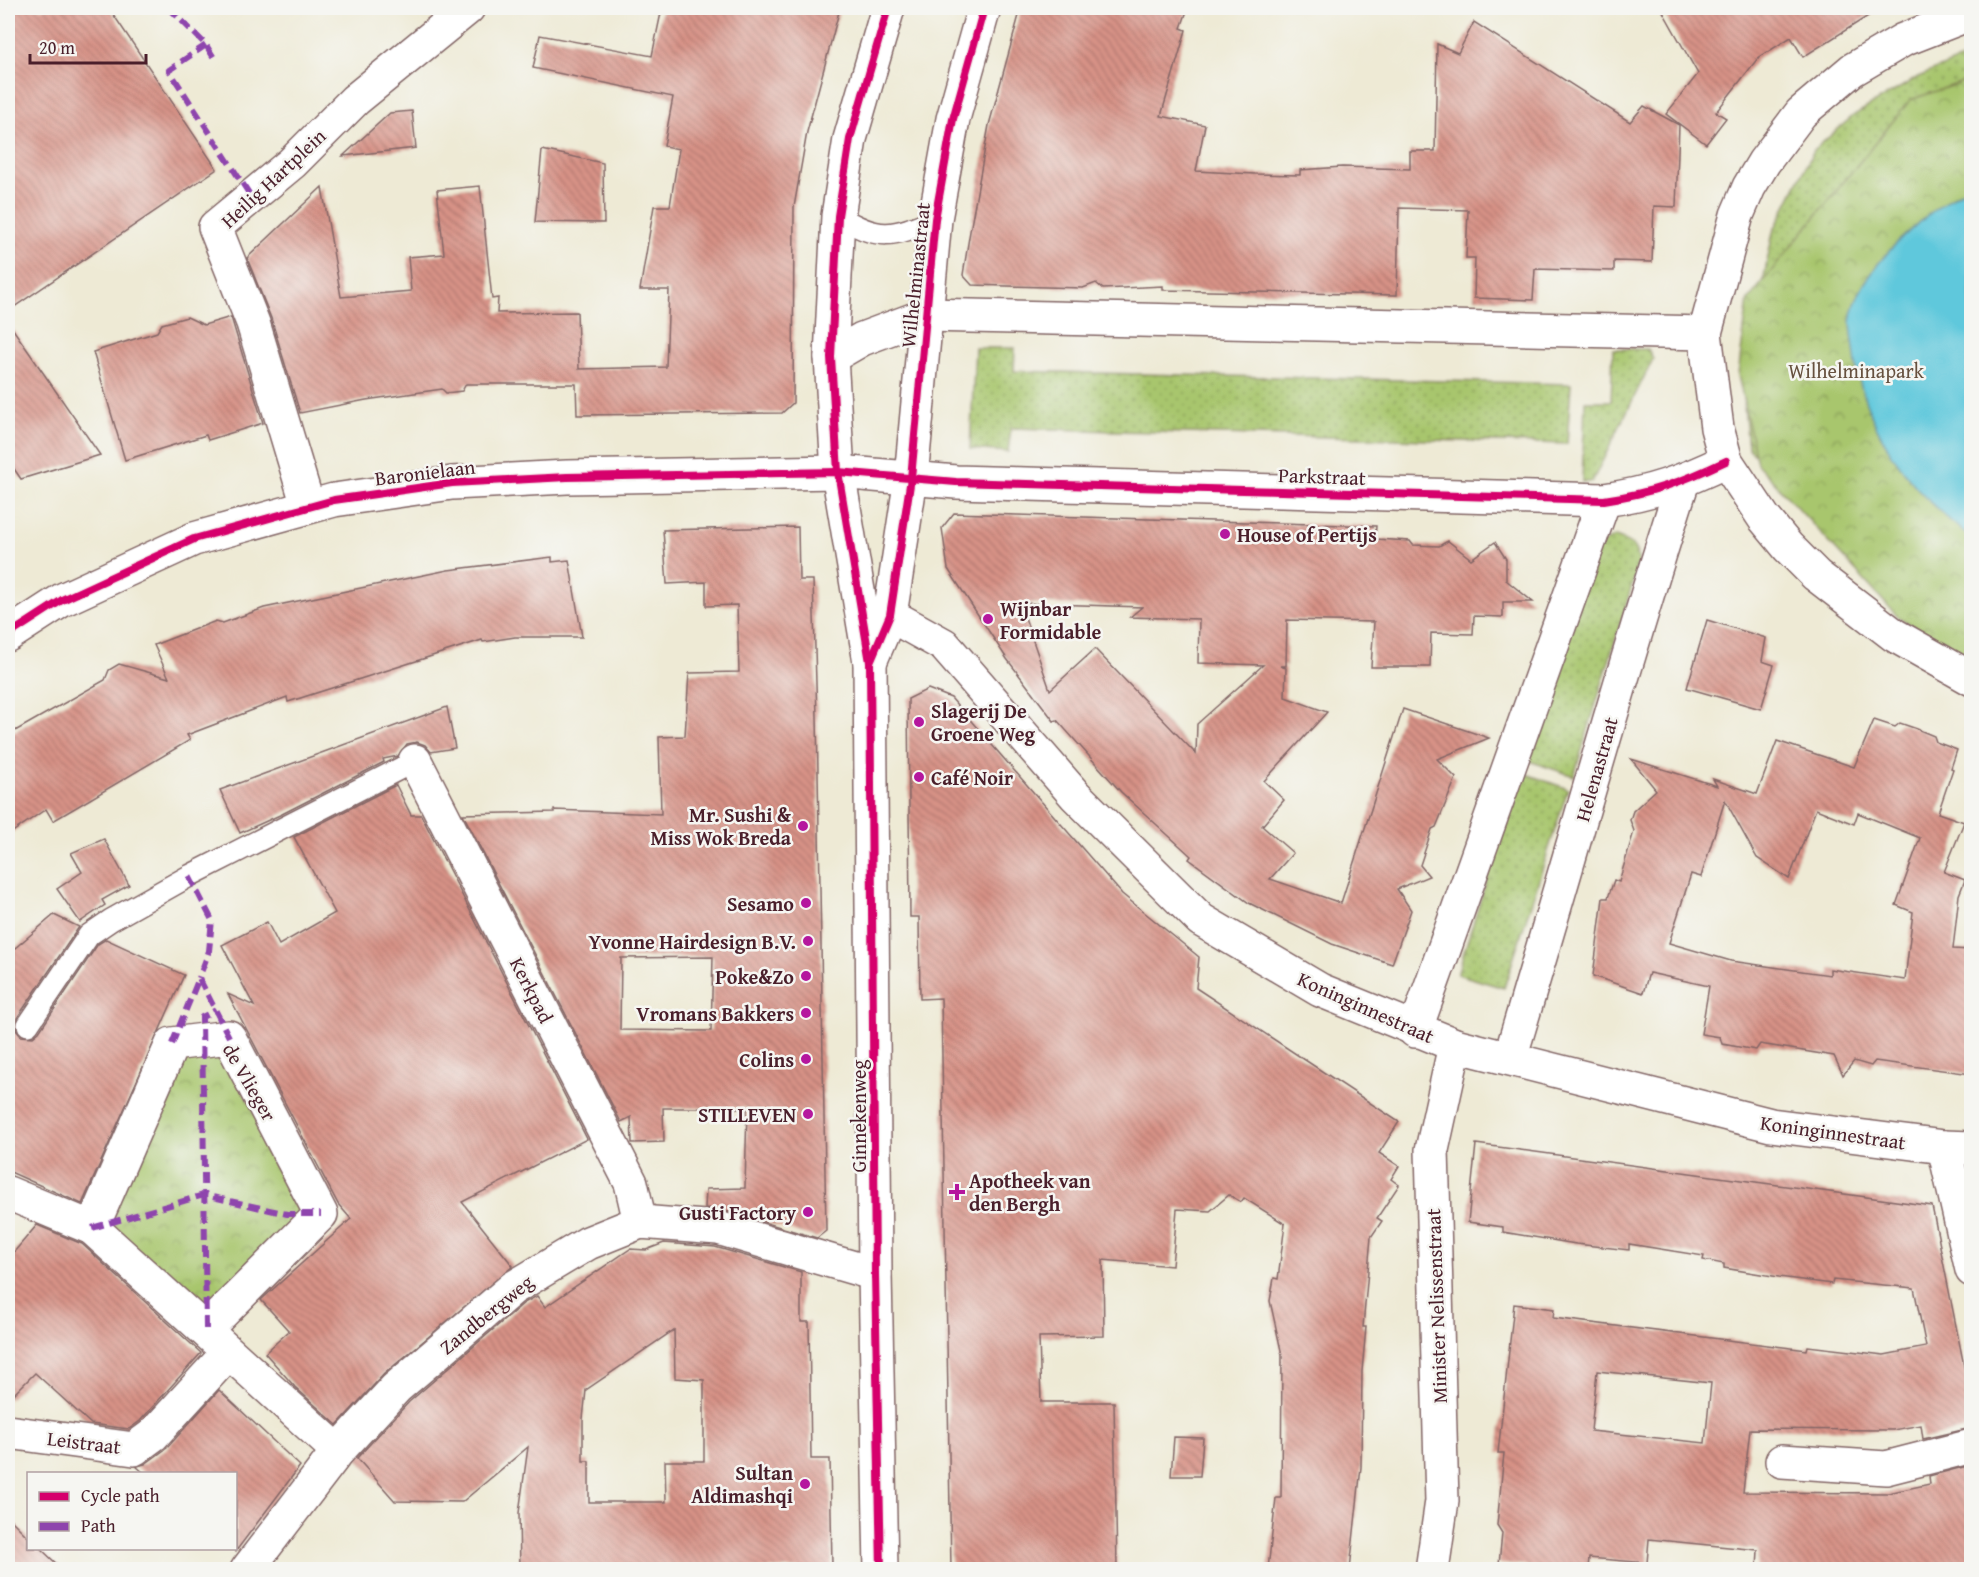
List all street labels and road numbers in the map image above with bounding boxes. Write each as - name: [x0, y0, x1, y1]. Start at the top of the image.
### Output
- street label: Heilig Hartplein: [214, 122, 332, 234]
- street label: Wilhelminastraat: [893, 201, 937, 349]
- street label: Baronielaan: [373, 451, 477, 493]
- street label: Parkstraat: [1278, 460, 1366, 492]
- street label: Helenastraat: [1567, 713, 1625, 825]
- street label: Kerkpad: [503, 952, 561, 1028]
- street label: Koninginnestraat: [1293, 964, 1439, 1050]
- street label: de Vlieger: [216, 1038, 284, 1126]
- street label: Ginnekenweg: [844, 1060, 873, 1172]
- street label: Koninginnestraat: [1758, 1107, 1908, 1157]
- street label: Minister Nelissenstraat: [1418, 1208, 1454, 1404]
- street label: Zandbergweg: [433, 1267, 539, 1361]
- street label: Leistraat: [46, 1423, 122, 1461]

